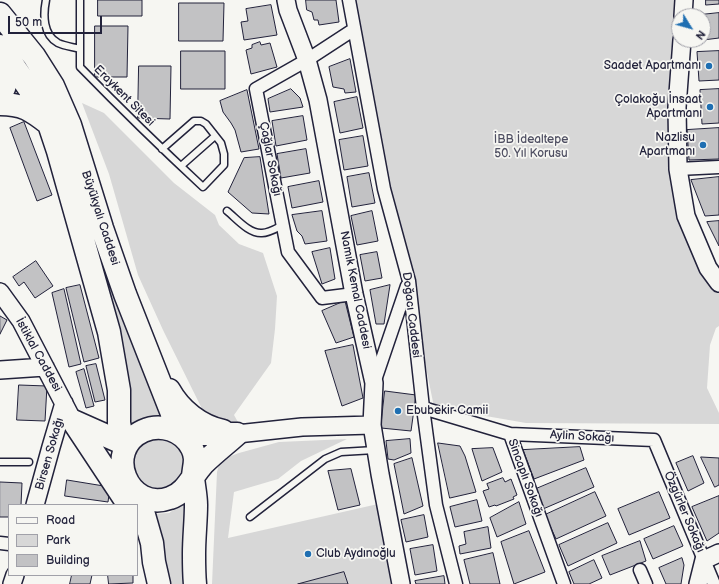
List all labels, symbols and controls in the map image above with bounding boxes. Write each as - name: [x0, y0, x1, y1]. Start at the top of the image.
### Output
- scale bar: [10, 8, 104, 34]
- north arrow: [671, 8, 711, 48]
- text: 50 m: [15, 15, 42, 30]
- text: N: [693, 28, 708, 42]
- place label: Saadet Apartmanı: [604, 59, 701, 73]
- marker: Saadet Apartmanı: [704, 61, 714, 71]
- street label: Eraykent Sitesi: [91, 63, 157, 129]
- place label: Çolakoğu İnsaat Apartmanı: [614, 93, 702, 121]
- marker: Çolakoğu İnsaat Apartmanı: [705, 102, 715, 112]
- street label: Çağlar Sokağı: [256, 121, 284, 197]
- place label: Nazlisu Apartmanı: [639, 131, 695, 159]
- park label: İBB İdealtepe 50. Yıl Korusu: [494, 133, 568, 161]
- marker: Nazlisu Apartmanı: [698, 140, 708, 150]
- street label: Büyükyalı Caddesi: [78, 169, 122, 267]
- street label: Namık Kemal Caddesi: [336, 230, 374, 350]
- street label: Doğacı Caddesi: [399, 271, 423, 359]
- street label: İstiklal Caddesi: [12, 316, 64, 394]
- place label: Ebubekir Camii: [406, 404, 488, 418]
- marker: Ebubekir Camii: [393, 406, 403, 416]
- street label: Birsen Sokağı: [33, 416, 67, 492]
- street label: Aylin Sokağı: [549, 428, 615, 446]
- street label: Sincaplı Sokağı: [504, 437, 546, 519]
- street label: Özgürler Sokağı: [660, 469, 708, 555]
- legend: [8, 504, 138, 576]
- text: Road: [46, 513, 75, 528]
- text: Park: [46, 533, 70, 548]
- place label: Club Aydınoğlu: [316, 547, 396, 561]
- marker: Club Aydınoğlu: [303, 549, 313, 559]
- text: Building: [46, 553, 90, 568]

